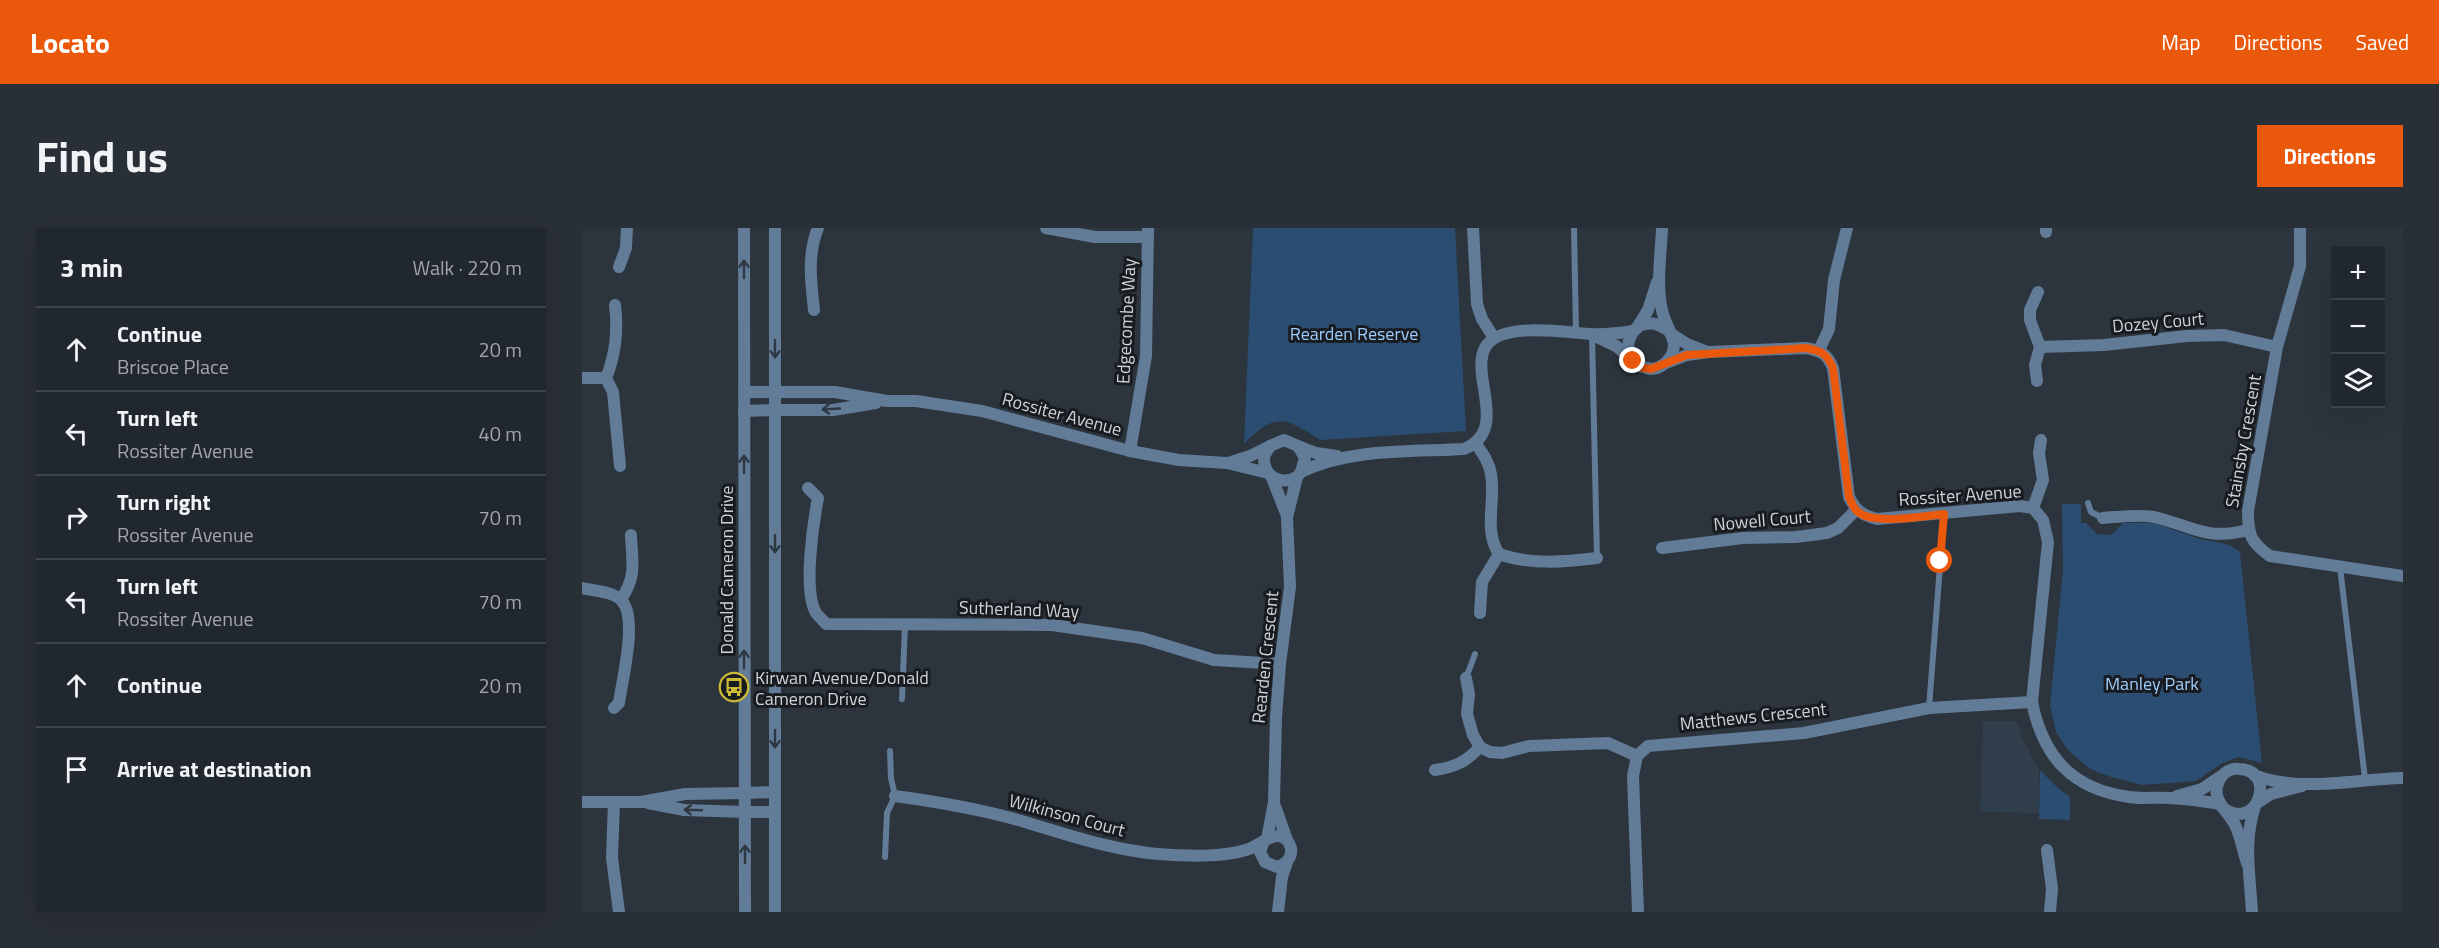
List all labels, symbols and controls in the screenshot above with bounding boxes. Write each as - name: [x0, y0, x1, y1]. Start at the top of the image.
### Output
- text: Locato: [30, 21, 110, 64]
- text: Map: [2161, 26, 2201, 58]
- text: Directions: [2234, 26, 2323, 58]
- text: Saved: [2356, 26, 2409, 58]
- text: Find us: [36, 124, 168, 188]
- button: Directions: [2257, 125, 2403, 187]
- map controls: [2331, 246, 2385, 408]
- button: +: [2331, 246, 2385, 300]
- text: 3 min: [60, 248, 123, 287]
- text: Walk · 220 m: [413, 252, 522, 283]
- street label: Edgecombe Way: [1109, 257, 1143, 385]
- one-way arrow: [738, 259, 750, 279]
- button: −: [2331, 300, 2385, 354]
- street label: Dozey Court: [2111, 304, 2206, 339]
- text: Continue: [117, 317, 202, 351]
- park label: Rearden Reserve: [1290, 320, 1418, 347]
- icon: ahead: [60, 333, 93, 366]
- text: 20 m: [478, 334, 522, 365]
- one-way arrow: [769, 339, 781, 359]
- route end: [1619, 347, 1645, 373]
- text: Briscoe Place: [117, 351, 229, 382]
- button: layers: [2331, 354, 2385, 408]
- street label: Stainsby Crescent: [2218, 372, 2268, 510]
- street label: Rossiter Avenue: [999, 385, 1125, 443]
- text: Turn left: [117, 401, 198, 435]
- one-way arrow: [821, 403, 841, 414]
- icon: left: [60, 417, 93, 450]
- text: 40 m: [478, 418, 522, 449]
- text: Rossiter Avenue: [117, 435, 254, 466]
- one-way arrow: [738, 454, 750, 474]
- street label: Rossiter Avenue: [1898, 477, 2022, 513]
- text: Turn right: [117, 485, 211, 519]
- street label: Donald Cameron Drive: [713, 486, 740, 654]
- icon: right: [60, 501, 93, 534]
- text: 70 m: [478, 502, 522, 533]
- street label: Nowell Court: [1712, 502, 1813, 538]
- text: Rossiter Avenue: [117, 519, 254, 550]
- one-way arrow: [769, 534, 781, 554]
- route start: [1926, 547, 1952, 573]
- text: Turn left: [117, 569, 198, 603]
- icon: left: [60, 585, 93, 618]
- text: 70 m: [478, 586, 522, 617]
- street label: Rearden Crescent: [1245, 589, 1285, 725]
- street label: Sutherland Way: [958, 593, 1080, 625]
- text: Rossiter Avenue: [117, 603, 254, 634]
- one-way arrow: [738, 649, 750, 669]
- place label: Kirwan Avenue/Donald Cameron Drive: [755, 664, 929, 712]
- text: Continue: [117, 668, 202, 702]
- icon: ahead: [60, 669, 93, 702]
- text: 20 m: [478, 670, 522, 701]
- park label: Manley Park: [2105, 670, 2199, 697]
- bus stop icon: Kirwan Avenue/Donald Cameron Drive: [718, 671, 750, 703]
- street label: Matthews Crescent: [1678, 695, 1828, 737]
- one-way arrow: [769, 729, 781, 749]
- text: Arrive at destination: [117, 752, 312, 786]
- icon: arrive: [60, 753, 93, 786]
- street label: Wilkinson Court: [1006, 787, 1129, 844]
- one-way arrow: [683, 805, 703, 816]
- one-way arrow: [739, 844, 751, 864]

